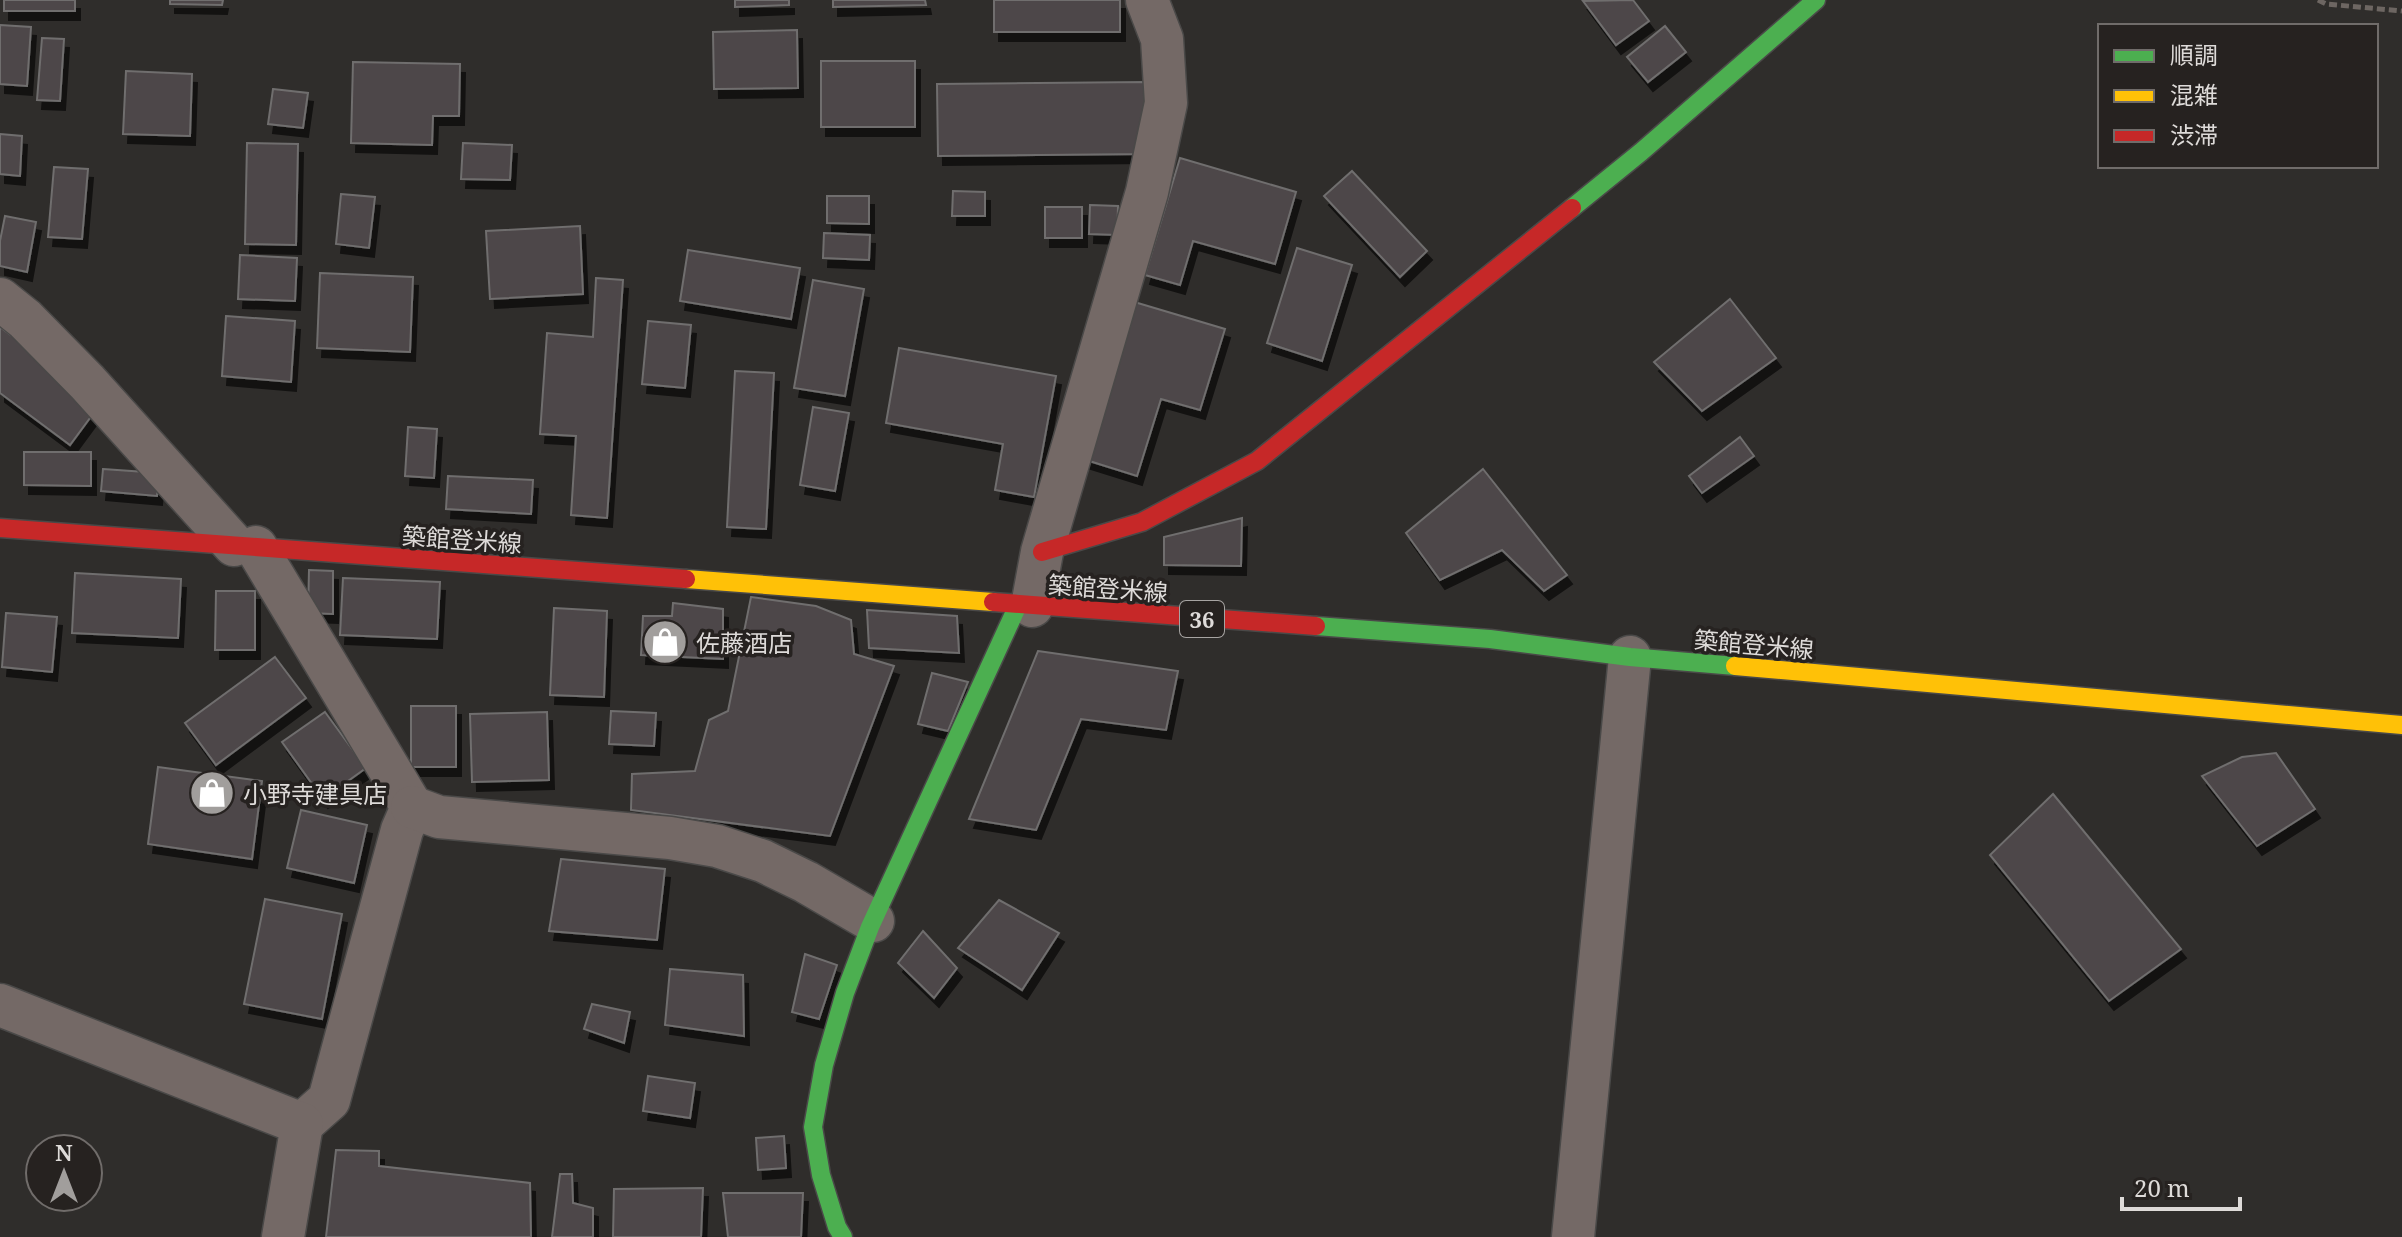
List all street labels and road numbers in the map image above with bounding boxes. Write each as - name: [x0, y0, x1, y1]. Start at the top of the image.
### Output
- street label: 築館登米線: [401, 518, 523, 560]
- street label: 築館登米線: [1047, 567, 1169, 609]
- road number: 36: [1180, 601, 1224, 637]
- street label: 築館登米線: [1693, 622, 1815, 666]

